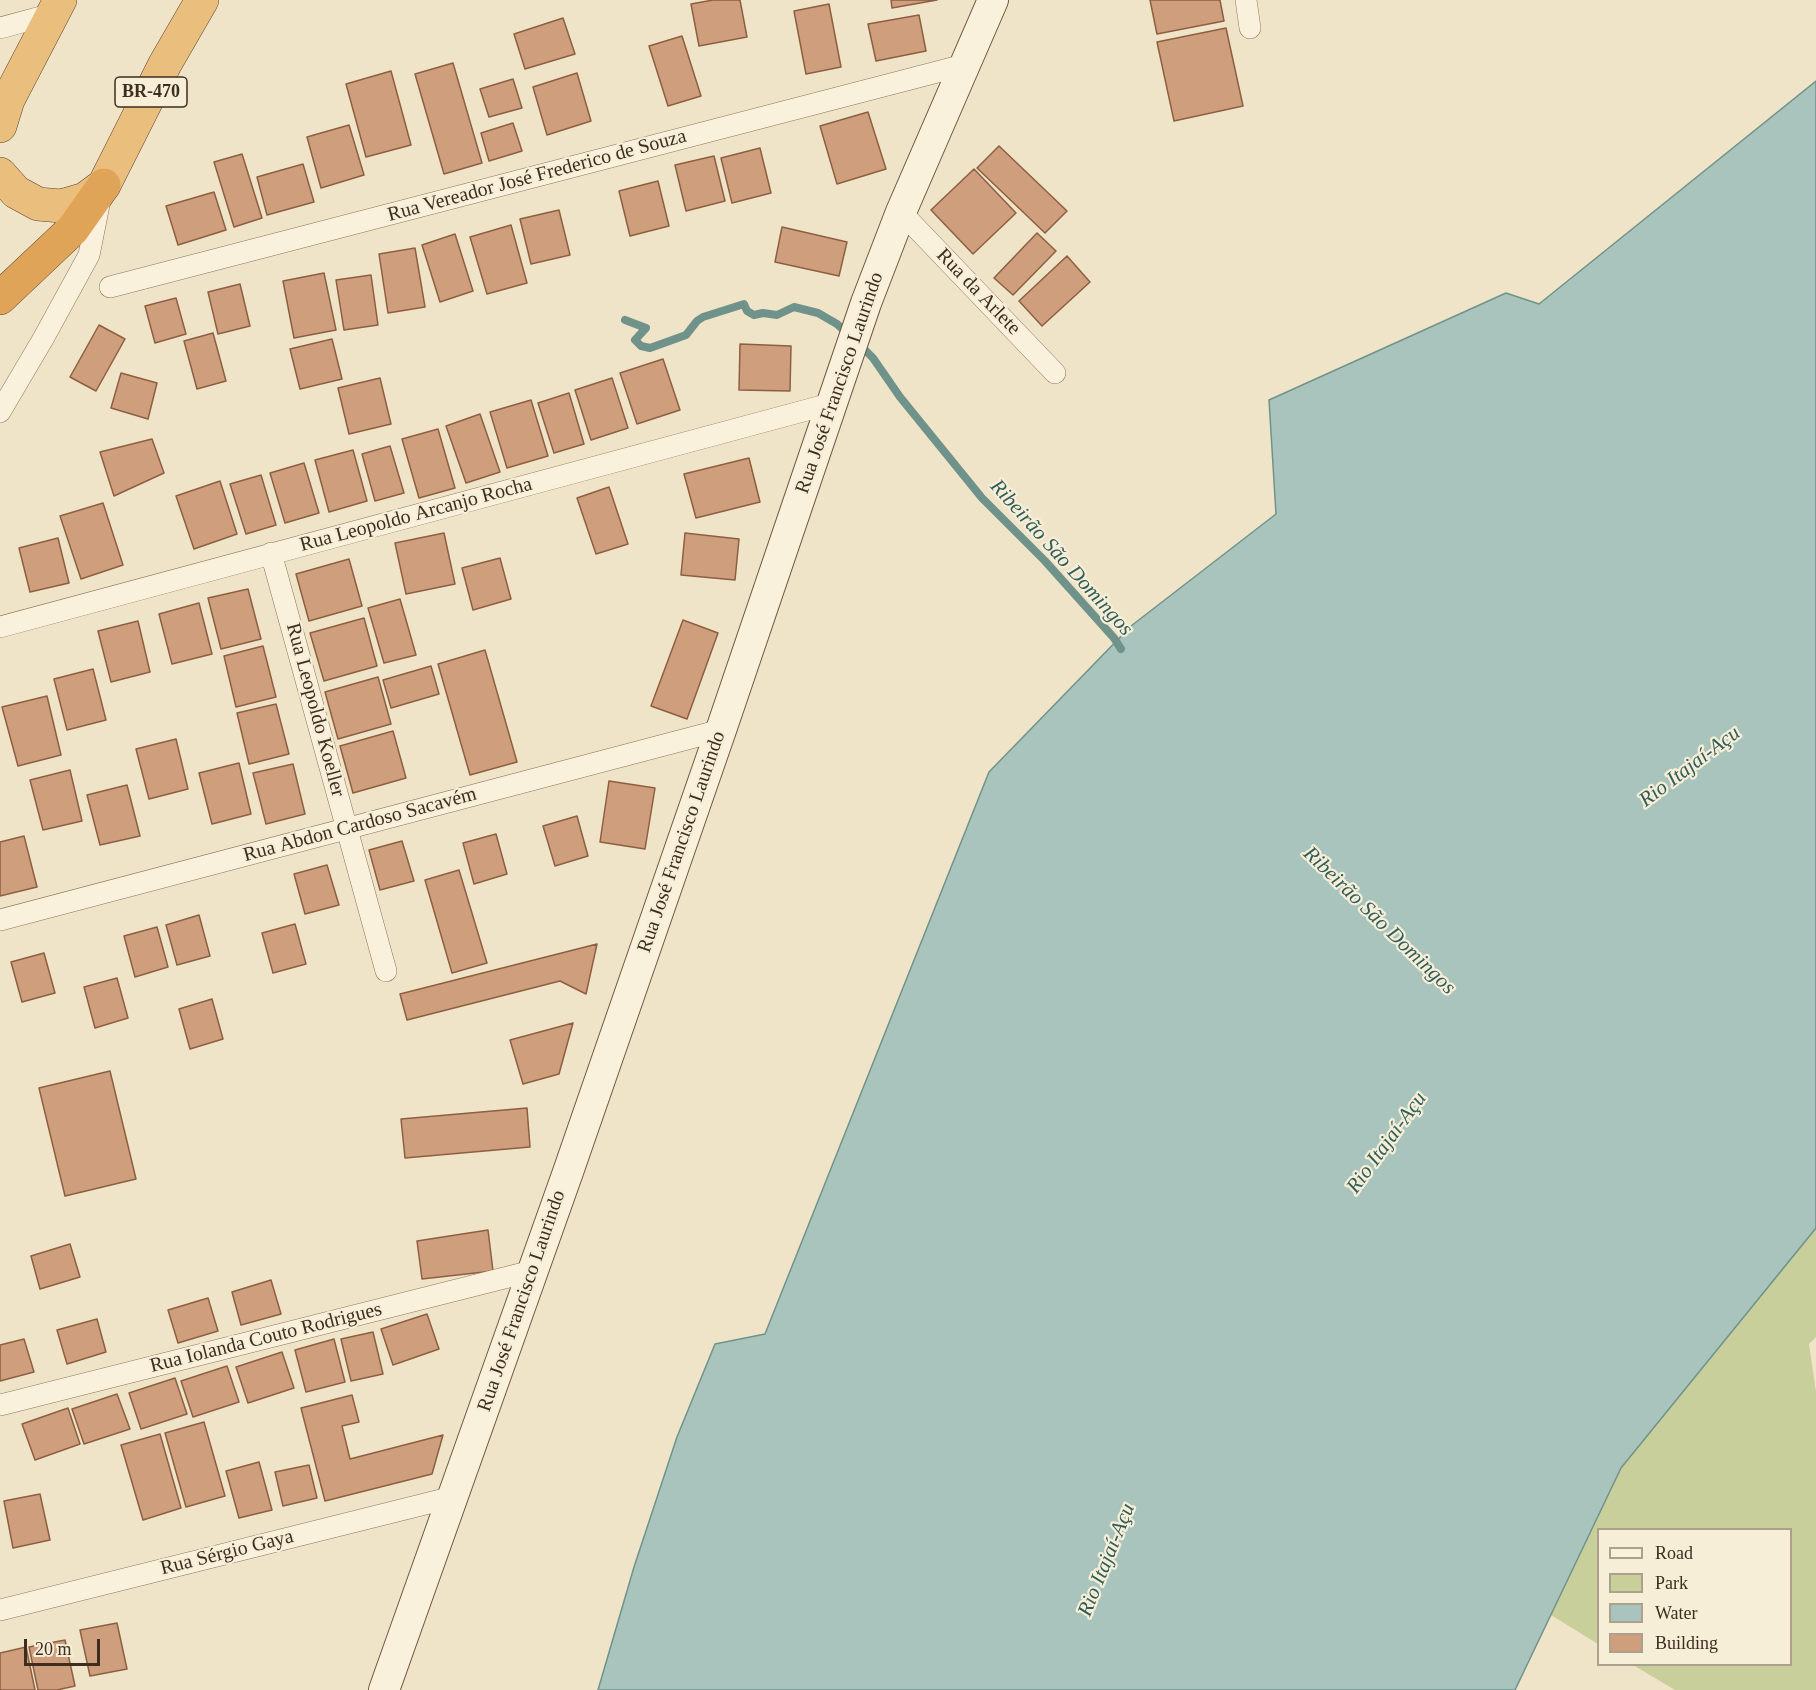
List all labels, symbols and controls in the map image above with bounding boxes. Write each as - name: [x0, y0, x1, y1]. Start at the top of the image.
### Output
- road number: BR-470: [115, 77, 187, 107]
- street label: Rua Vereador José Frederico de Souza: [385, 125, 689, 227]
- street label: Rua da Arlete: [931, 244, 1025, 340]
- street label: Rua José Francisco Laurindo: [791, 269, 889, 497]
- street label: Rua Leopoldo Arcanjo Rocha: [297, 472, 535, 558]
- water label: Ribeirão São Domingos: [984, 475, 1138, 641]
- street label: Rua Leopoldo Koeller: [280, 621, 350, 799]
- water label: Rio Itajaí-Açu: [1635, 721, 1745, 813]
- street label: Rua José Francisco Laurindo: [633, 728, 731, 956]
- street label: Rua Abdon Cardoso Sacavém: [241, 782, 479, 868]
- water label: Ribeirão São Domingos: [1298, 842, 1460, 1000]
- water label: Rio Itajaí-Açu: [1342, 1087, 1432, 1199]
- street label: Rua José Francisco Laurindo: [473, 1187, 571, 1415]
- street label: Rua Iolanda Couto Rodrigues: [147, 1298, 385, 1378]
- water label: Rio Itajaí-Açu: [1073, 1500, 1141, 1620]
- street label: Rua Sérgio Gaya: [158, 1525, 296, 1581]
- legend: [1597, 1528, 1792, 1666]
- text: Road: [1655, 1543, 1693, 1563]
- text: Park: [1655, 1573, 1688, 1593]
- text: Water: [1655, 1603, 1698, 1623]
- scale bar: [27, 1627, 104, 1665]
- text: Building: [1655, 1633, 1718, 1653]
- text: 20 m: [35, 1639, 72, 1659]

